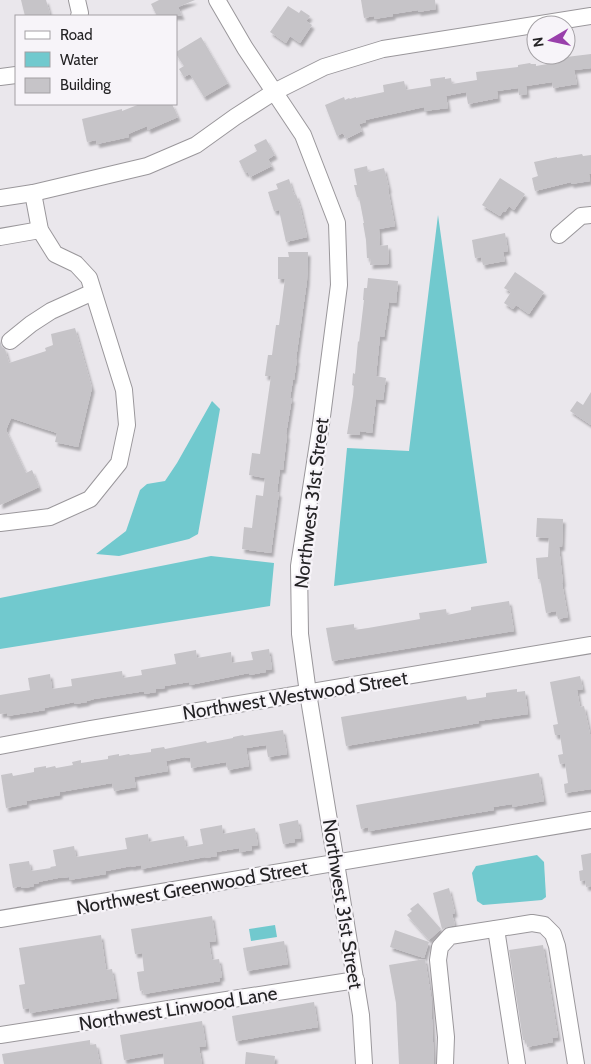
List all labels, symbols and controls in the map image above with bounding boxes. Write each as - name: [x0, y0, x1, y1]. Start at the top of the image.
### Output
- legend: [15, 15, 178, 105]
- north arrow: [526, 15, 576, 65]
- text: Road: [60, 26, 93, 44]
- text: N: [528, 36, 548, 48]
- text: Water: [60, 51, 98, 69]
- text: Building: [60, 76, 111, 94]
- street label: Northwest 31st Street: [290, 416, 333, 590]
- street label: Northwest Westwood Street: [181, 666, 410, 725]
- street label: Northwest 31st Street: [318, 817, 367, 991]
- street label: Northwest Greenwood Street: [75, 856, 310, 919]
- street label: Northwest Linwood Lane: [77, 981, 279, 1036]

